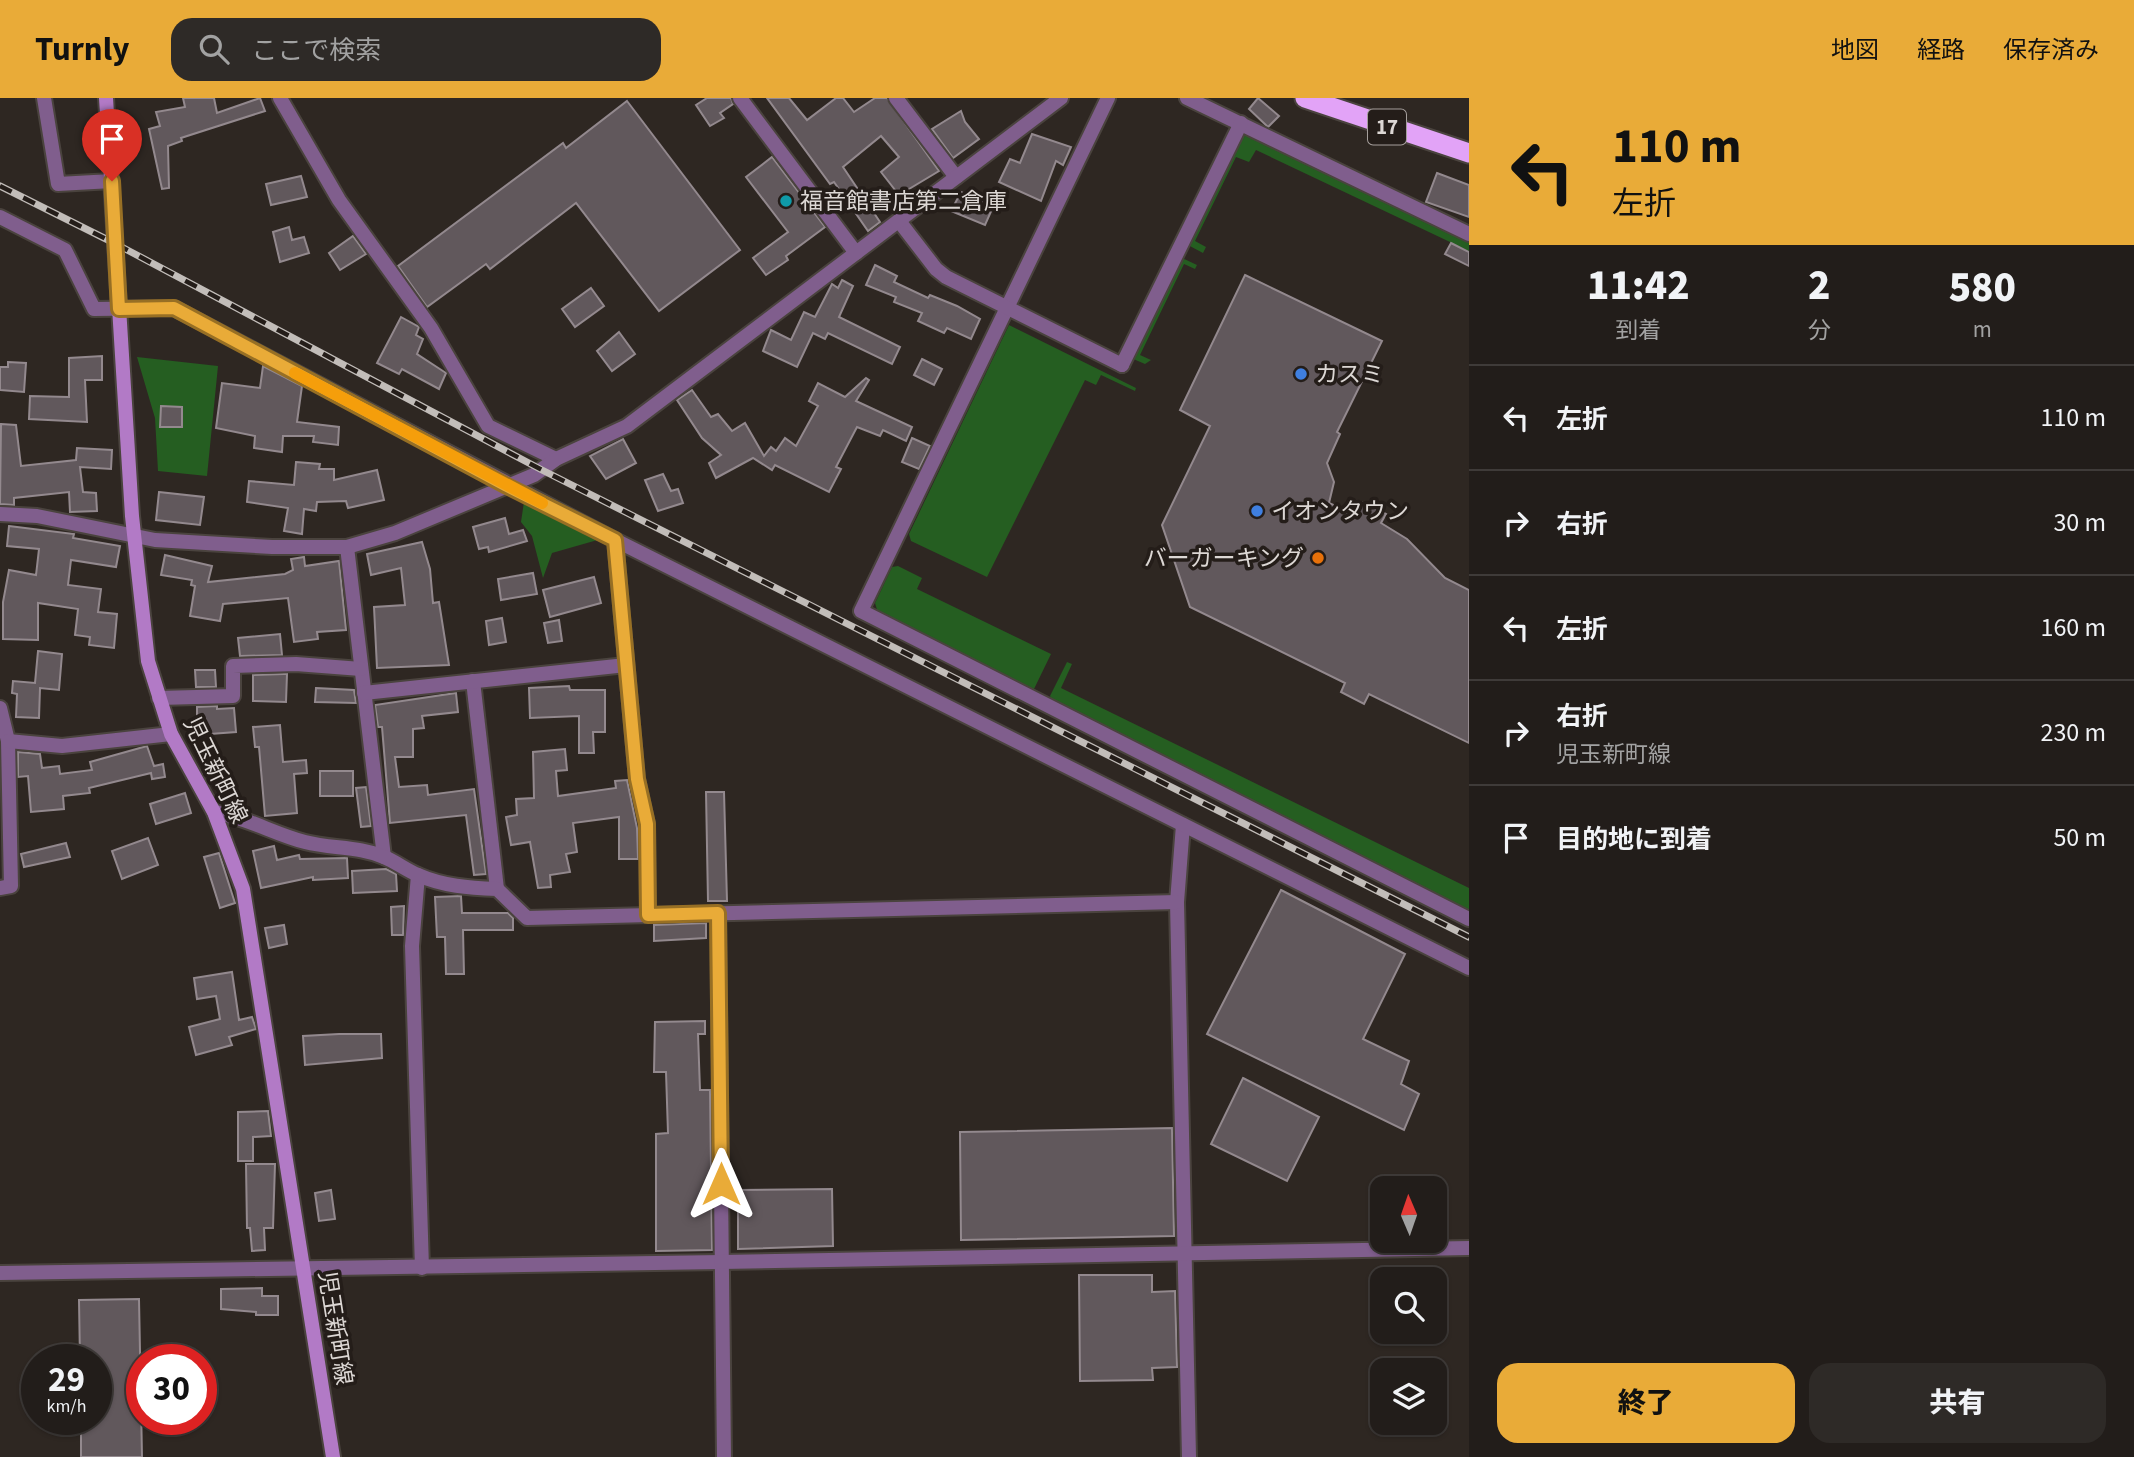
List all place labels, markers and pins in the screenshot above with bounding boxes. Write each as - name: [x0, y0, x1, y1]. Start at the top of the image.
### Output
- pin: [82, 109, 142, 181]
- place label: 福音館書店第二倉庫: [800, 185, 1007, 218]
- marker: 福音館書店第二倉庫: [778, 193, 794, 209]
- place label: カスミ: [1315, 358, 1384, 391]
- marker: カスミ: [1293, 366, 1309, 382]
- place label: イオンタウン: [1271, 495, 1409, 528]
- marker: イオンタウン: [1249, 503, 1265, 519]
- place label: バーガーキング: [1144, 542, 1304, 575]
- marker: バーガーキング: [1310, 550, 1326, 566]

